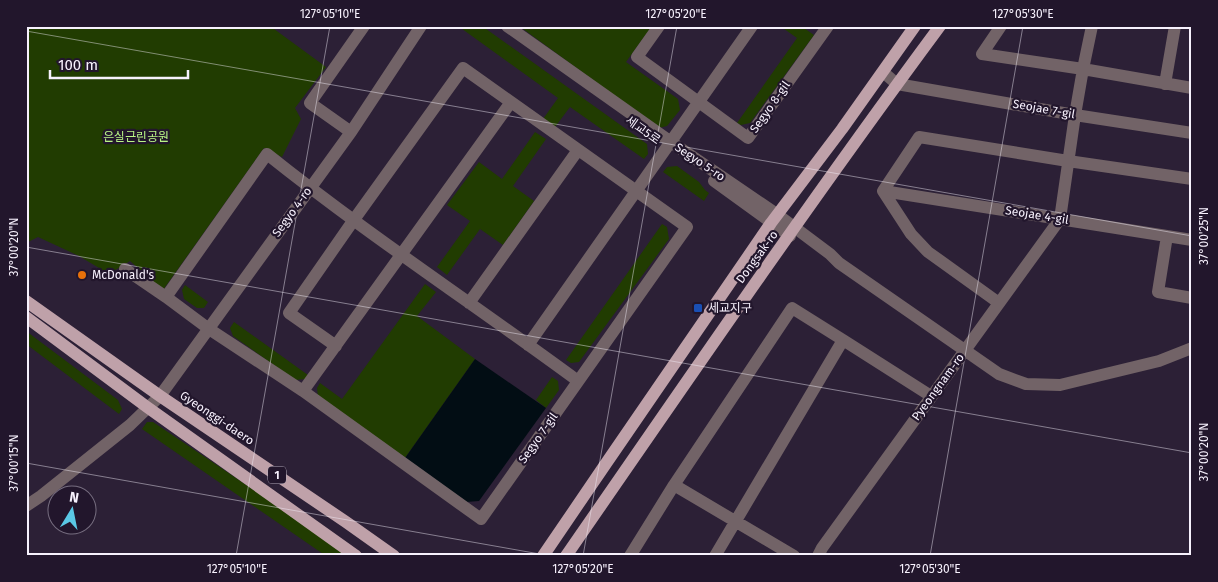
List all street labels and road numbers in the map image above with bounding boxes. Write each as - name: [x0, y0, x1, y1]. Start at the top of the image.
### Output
- street label: Segyo 8-gil: [747, 78, 793, 136]
- street label: Seojae 7-gil: [1012, 97, 1077, 121]
- street label: 세교5로: [623, 113, 663, 147]
- street label: Segyo 5-ro: [672, 140, 728, 184]
- street label: Segyo 4-ro: [269, 184, 315, 240]
- street label: Seojae 4-gil: [1004, 203, 1070, 227]
- street label: Dongsak-ro: [733, 228, 781, 286]
- street label: Pyeongnam-ro: [909, 351, 967, 423]
- street label: Gyeonggi-daero: [177, 388, 257, 448]
- street label: Segyo 7-gil: [515, 410, 561, 466]
- road number: 1: [268, 466, 286, 484]

